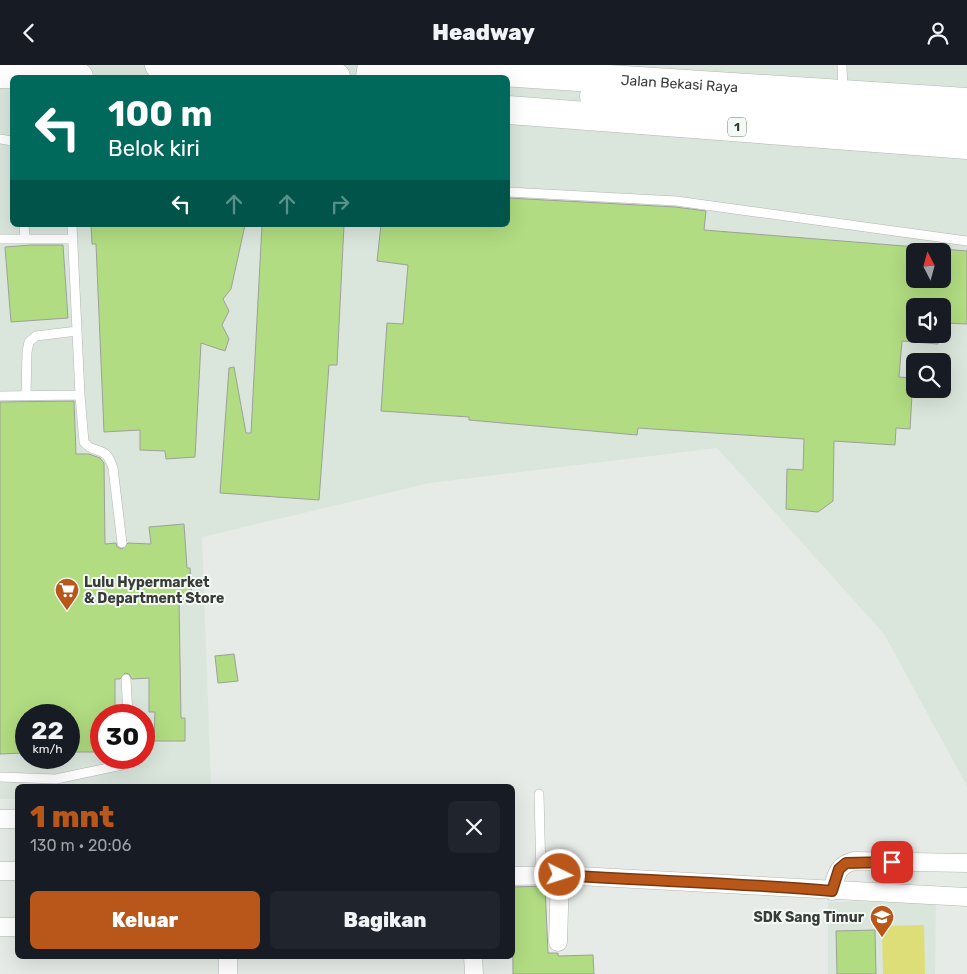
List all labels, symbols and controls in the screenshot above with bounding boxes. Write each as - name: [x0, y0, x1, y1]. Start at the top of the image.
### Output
- icon: back: [15, 19, 43, 47]
- text: Headway: [432, 19, 535, 46]
- icon: person: [924, 19, 952, 47]
- street label: Jalan Bekasi Raya: [620, 72, 739, 96]
- text: 100 m: [108, 93, 213, 135]
- icon: left: [25, 95, 90, 160]
- road number: 1: [728, 117, 746, 137]
- text: Belok kiri: [108, 135, 200, 162]
- icon: left: [167, 190, 195, 218]
- icon: ahead: [220, 190, 248, 218]
- icon: ahead: [273, 190, 301, 218]
- icon: right: [326, 190, 354, 218]
- north arrow: [906, 243, 951, 287]
- map controls: [906, 243, 951, 398]
- button: sound: [906, 298, 951, 343]
- button: search: [906, 353, 951, 398]
- place label: Lulu Hypermarket & Department Store: [84, 574, 224, 607]
- supermarket icon: Lulu Hypermarket & Department Store: [54, 577, 80, 611]
- speed limit sign: 30: [90, 704, 155, 769]
- text: 22: [31, 716, 64, 745]
- text: km/h: [33, 742, 62, 756]
- text: 1 mnt: [30, 799, 114, 835]
- button: close: [448, 801, 500, 853]
- text: 130 m · 20:06: [30, 836, 131, 855]
- pin: [871, 841, 913, 883]
- position arrow: [533, 848, 585, 900]
- icon: arrive: [878, 848, 906, 876]
- button: Keluar: [30, 891, 260, 949]
- button: Bagikan: [270, 891, 500, 949]
- school or university icon: SDK Sang Timur: [869, 904, 895, 938]
- place label: SDK Sang Timur: [754, 909, 865, 926]

